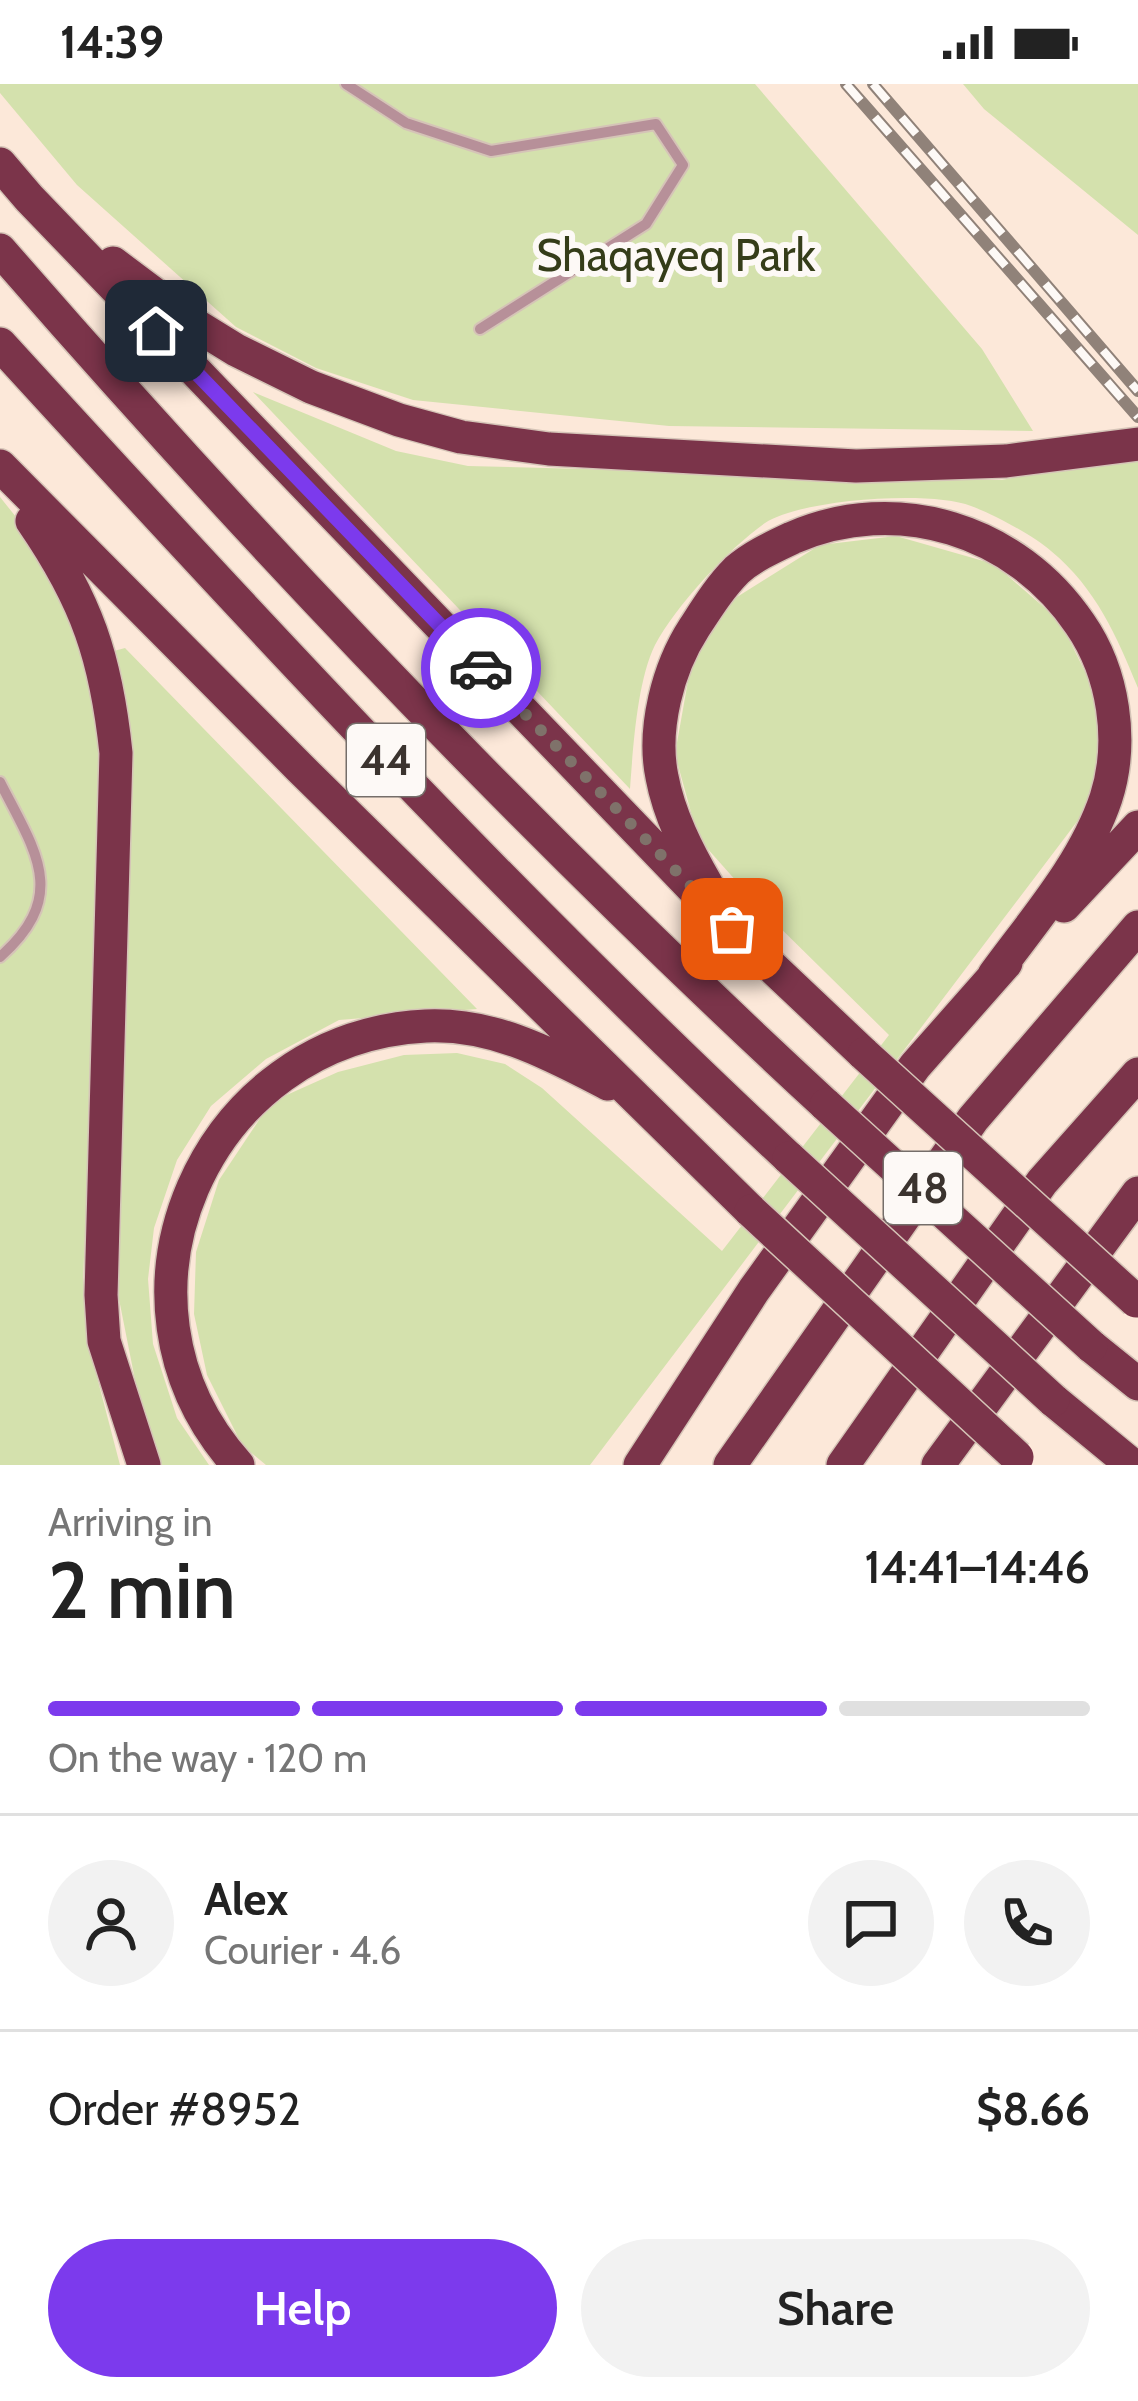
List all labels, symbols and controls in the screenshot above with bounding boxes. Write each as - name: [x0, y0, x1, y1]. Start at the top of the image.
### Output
- text: 14:39: [60, 15, 164, 69]
- park label: Shaqayeq Park: [536, 228, 817, 282]
- pin: [105, 280, 207, 382]
- icon: home: [123, 298, 189, 364]
- courier: [421, 608, 541, 728]
- icon: car: [448, 635, 514, 701]
- road number: 44: [347, 724, 425, 796]
- pin: [681, 878, 783, 980]
- icon: bag: [699, 896, 765, 962]
- road number: 48: [884, 1152, 962, 1224]
- text: Arriving in: [48, 1498, 212, 1546]
- text: 14:41–14:46: [864, 1540, 1090, 1594]
- text: 2 min: [48, 1543, 236, 1638]
- text: On the way · 120 m: [48, 1734, 367, 1782]
- button: person: [48, 1860, 174, 1986]
- button: chat: [808, 1860, 934, 1986]
- button: phone: [964, 1860, 1090, 1986]
- text: Alex: [204, 1872, 288, 1926]
- text: Courier · 4.6: [204, 1926, 401, 1974]
- text: Order #8952: [48, 2082, 301, 2136]
- text: $8.66: [976, 2082, 1090, 2136]
- button: Help: [48, 2239, 557, 2377]
- button: Share: [581, 2239, 1090, 2377]

